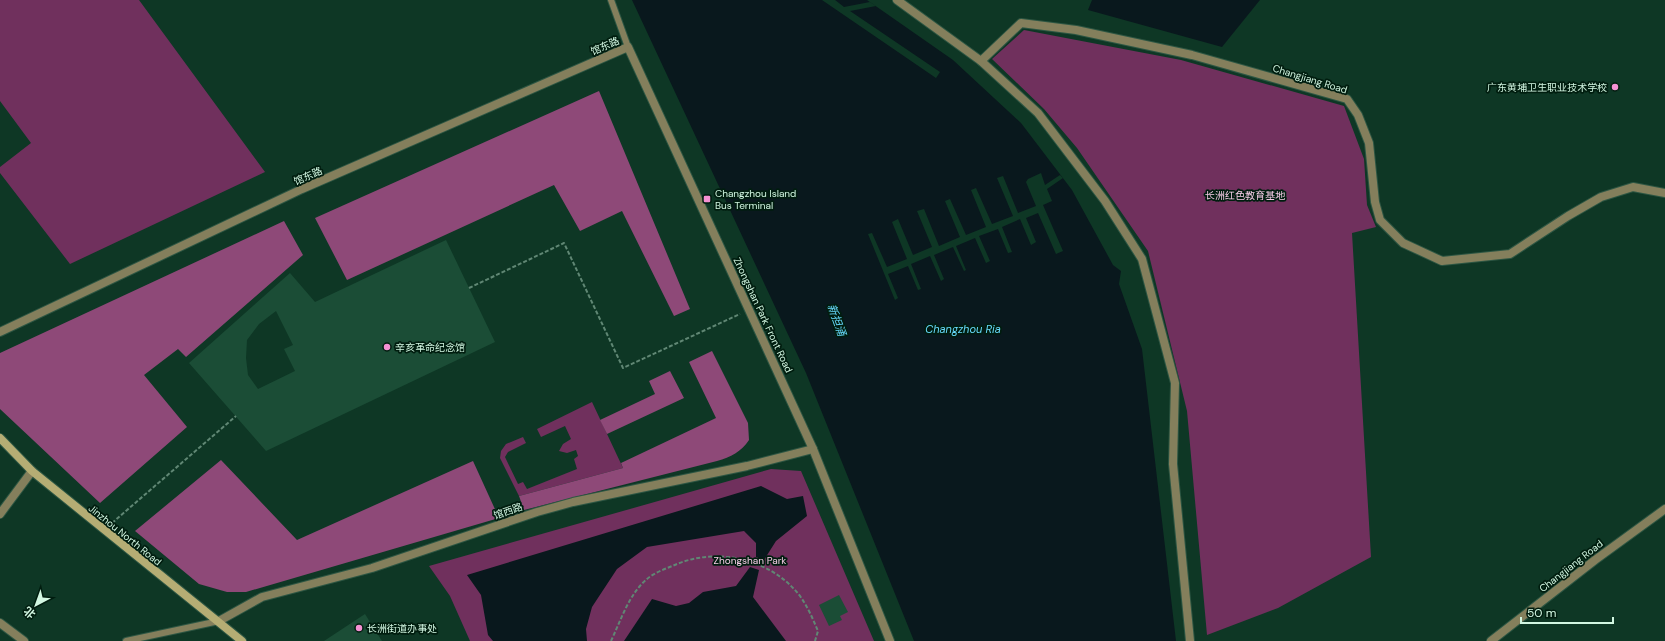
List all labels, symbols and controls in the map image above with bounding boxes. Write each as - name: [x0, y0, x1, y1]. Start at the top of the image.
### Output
- street label: 馆东路: [589, 34, 621, 58]
- street label: Changjiang Road: [1271, 61, 1349, 97]
- place label: 广东黄埔卫生职业技术学校: [1487, 81, 1607, 94]
- marker: 广东黄埔卫生职业技术学校: [1610, 82, 1620, 92]
- street label: 馆东路: [292, 164, 324, 188]
- place label: Changzhou Island Bus Terminal: [715, 187, 796, 212]
- park label: 长洲红色教育基地: [1205, 189, 1286, 202]
- marker: Changzhou Island Bus Terminal: [702, 194, 712, 204]
- street label: Zhongshan Park Front Road: [731, 255, 795, 375]
- water label: 新担涌: [825, 302, 850, 340]
- water label: Changzhou Ria: [925, 322, 1001, 336]
- place label: 辛亥革命纪念馆: [395, 341, 465, 354]
- marker: 辛亥革命纪念馆: [382, 342, 392, 352]
- street label: 馆西路: [492, 500, 524, 522]
- street label: Jinzhou North Road: [86, 502, 164, 568]
- street label: Changjiang Road: [1536, 537, 1606, 595]
- park label: Zhongshan Park: [714, 554, 786, 567]
- north arrow: [16, 585, 56, 625]
- scale bar: [1521, 599, 1613, 625]
- text: 北: [21, 604, 38, 621]
- text: 50 m: [1527, 605, 1556, 621]
- place label: 长洲街道办事处: [367, 622, 437, 635]
- marker: 长洲街道办事处: [354, 623, 364, 633]

